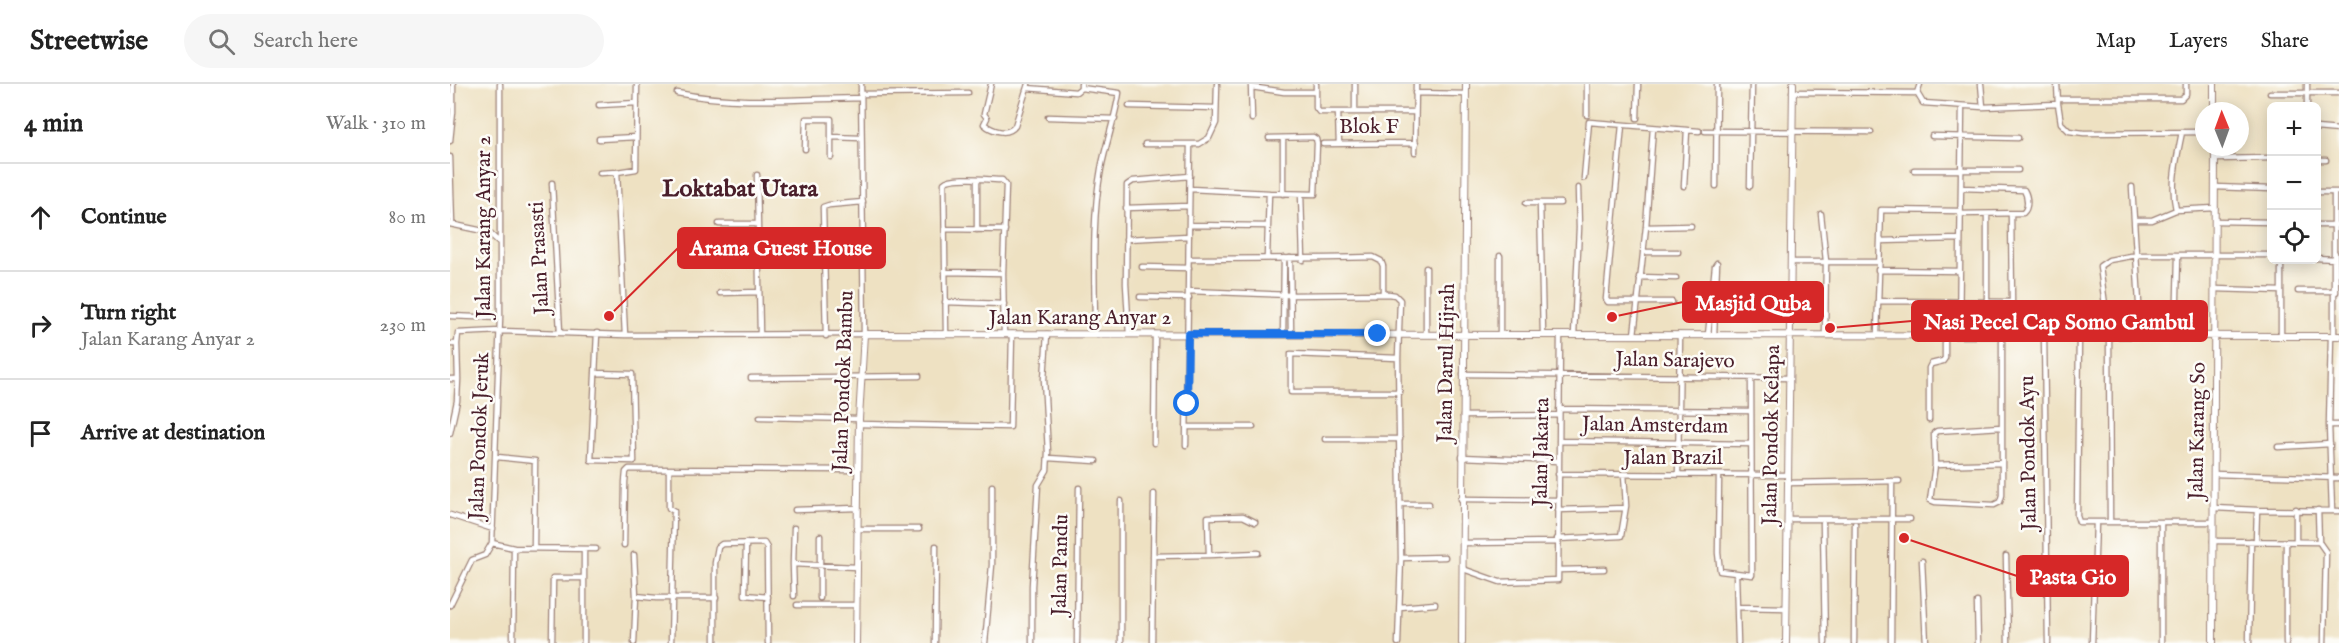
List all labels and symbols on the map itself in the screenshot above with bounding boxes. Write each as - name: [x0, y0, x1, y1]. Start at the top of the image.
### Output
- north arrow: [2195, 102, 2249, 156]
- street label: Blok F: [1339, 114, 1399, 141]
- street label: Jalan Karang Anyar 2: [471, 136, 498, 320]
- district label: Loktabat Utara: [662, 174, 819, 205]
- street label: Jalan Prasasti: [524, 201, 557, 317]
- callout: Arama Guest House: [678, 228, 885, 268]
- text: Arama Guest House: [689, 235, 872, 263]
- callout: Masjid Quba: [1683, 282, 1823, 322]
- street label: Jalan Darul Hijrah: [1432, 283, 1462, 445]
- street label: Jalan Pondok Bambu: [827, 290, 861, 474]
- text: Masjid Quba: [1695, 290, 1812, 318]
- callout: Nasi Pecel Cap Somo Gambul: [1912, 301, 2207, 341]
- street label: Jalan Karang Anyar 2: [987, 305, 1171, 332]
- text: Nasi Pecel Cap Somo Gambul: [1923, 309, 2195, 337]
- route end: [1364, 320, 1390, 346]
- street label: Jalan Pondok Kelapa: [1757, 344, 1787, 527]
- street label: Jalan Sarajevo: [1613, 346, 1735, 376]
- street label: Jalan Pondok Jeruk: [464, 351, 496, 522]
- street label: Jalan Karang So: [2183, 362, 2213, 502]
- street label: Jalan Pondok Ayu: [2014, 375, 2044, 533]
- route start: [1173, 390, 1199, 416]
- street label: Jalan Jakarta: [1528, 396, 1556, 509]
- street label: Jalan Amsterdam: [1580, 411, 1728, 441]
- street label: Jalan Brazil: [1621, 445, 1723, 472]
- street label: Jalan Pandu: [1047, 514, 1075, 618]
- callout: Pasta Gio: [2017, 556, 2128, 596]
- text: Pasta Gio: [2030, 564, 2117, 592]

